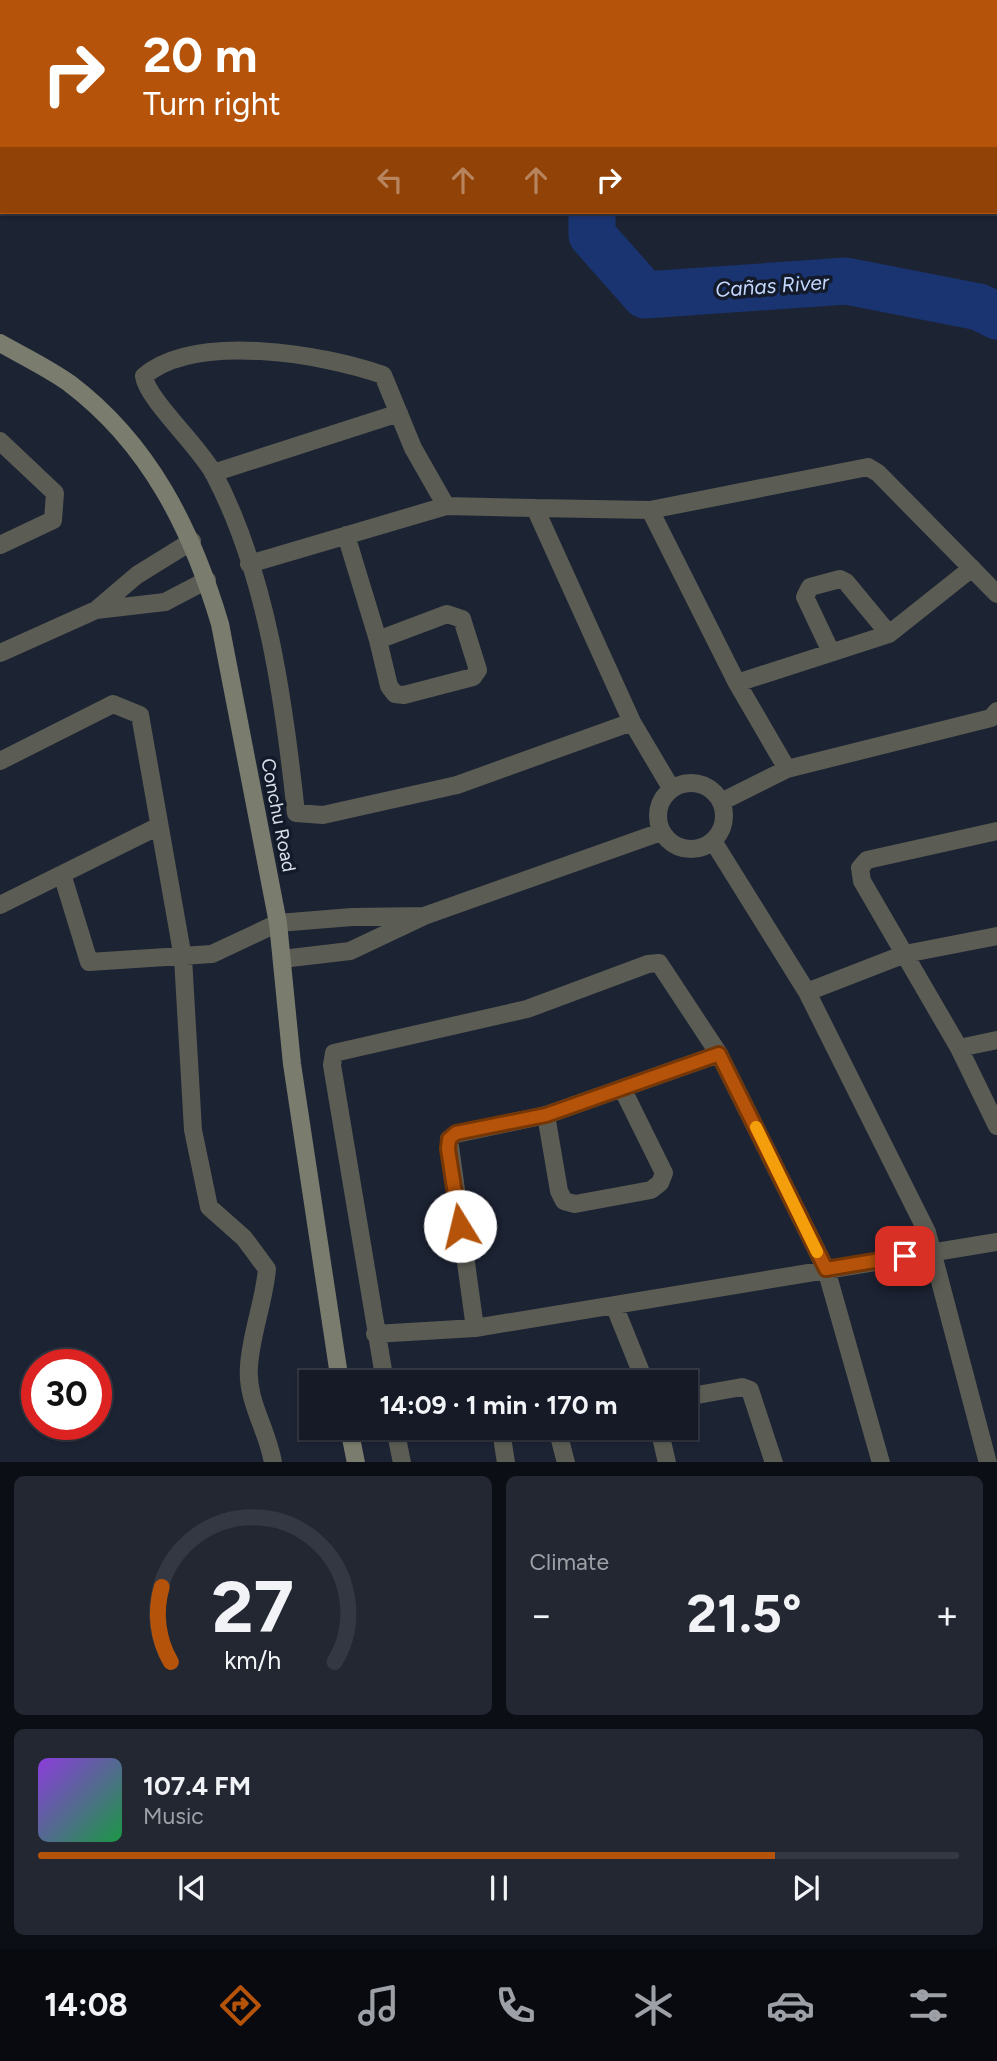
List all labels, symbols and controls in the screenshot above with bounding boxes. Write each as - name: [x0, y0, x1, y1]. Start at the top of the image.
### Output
- text: 20 m: [143, 25, 258, 84]
- icon: right: [28, 28, 119, 119]
- text: Turn right: [143, 85, 281, 123]
- icon: left: [371, 161, 409, 199]
- icon: ahead: [444, 161, 482, 199]
- icon: ahead: [517, 161, 555, 199]
- icon: right: [590, 161, 628, 199]
- water label: Cañas River: [714, 269, 831, 302]
- street label: Conchu Road: [256, 756, 301, 874]
- position arrow: [423, 1189, 497, 1263]
- pin: [875, 1226, 935, 1286]
- icon: arrive: [886, 1237, 924, 1275]
- speed limit sign: 30: [21, 1349, 112, 1440]
- text: 14:09 · 1 min · 170 m: [379, 1389, 618, 1421]
- text: Climate: [530, 1548, 609, 1576]
- text: 27: [211, 1563, 294, 1650]
- text: 21.5°: [687, 1583, 802, 1645]
- text: −: [530, 1592, 553, 1638]
- text: +: [935, 1592, 959, 1638]
- text: km/h: [224, 1644, 281, 1674]
- text: 107.4 FM: [143, 1770, 251, 1802]
- text: Music: [143, 1802, 204, 1830]
- icon: previous: [173, 1869, 211, 1907]
- icon: pause: [480, 1869, 518, 1907]
- icon: next: [787, 1869, 825, 1907]
- icon: directions: [216, 1981, 265, 2030]
- icon: music: [354, 1981, 403, 2030]
- icon: phone: [491, 1981, 540, 2030]
- icon: climate: [629, 1981, 678, 2030]
- icon: car: [766, 1981, 815, 2030]
- icon: filters: [904, 1981, 953, 2030]
- text: 14:08: [44, 1986, 128, 2024]

